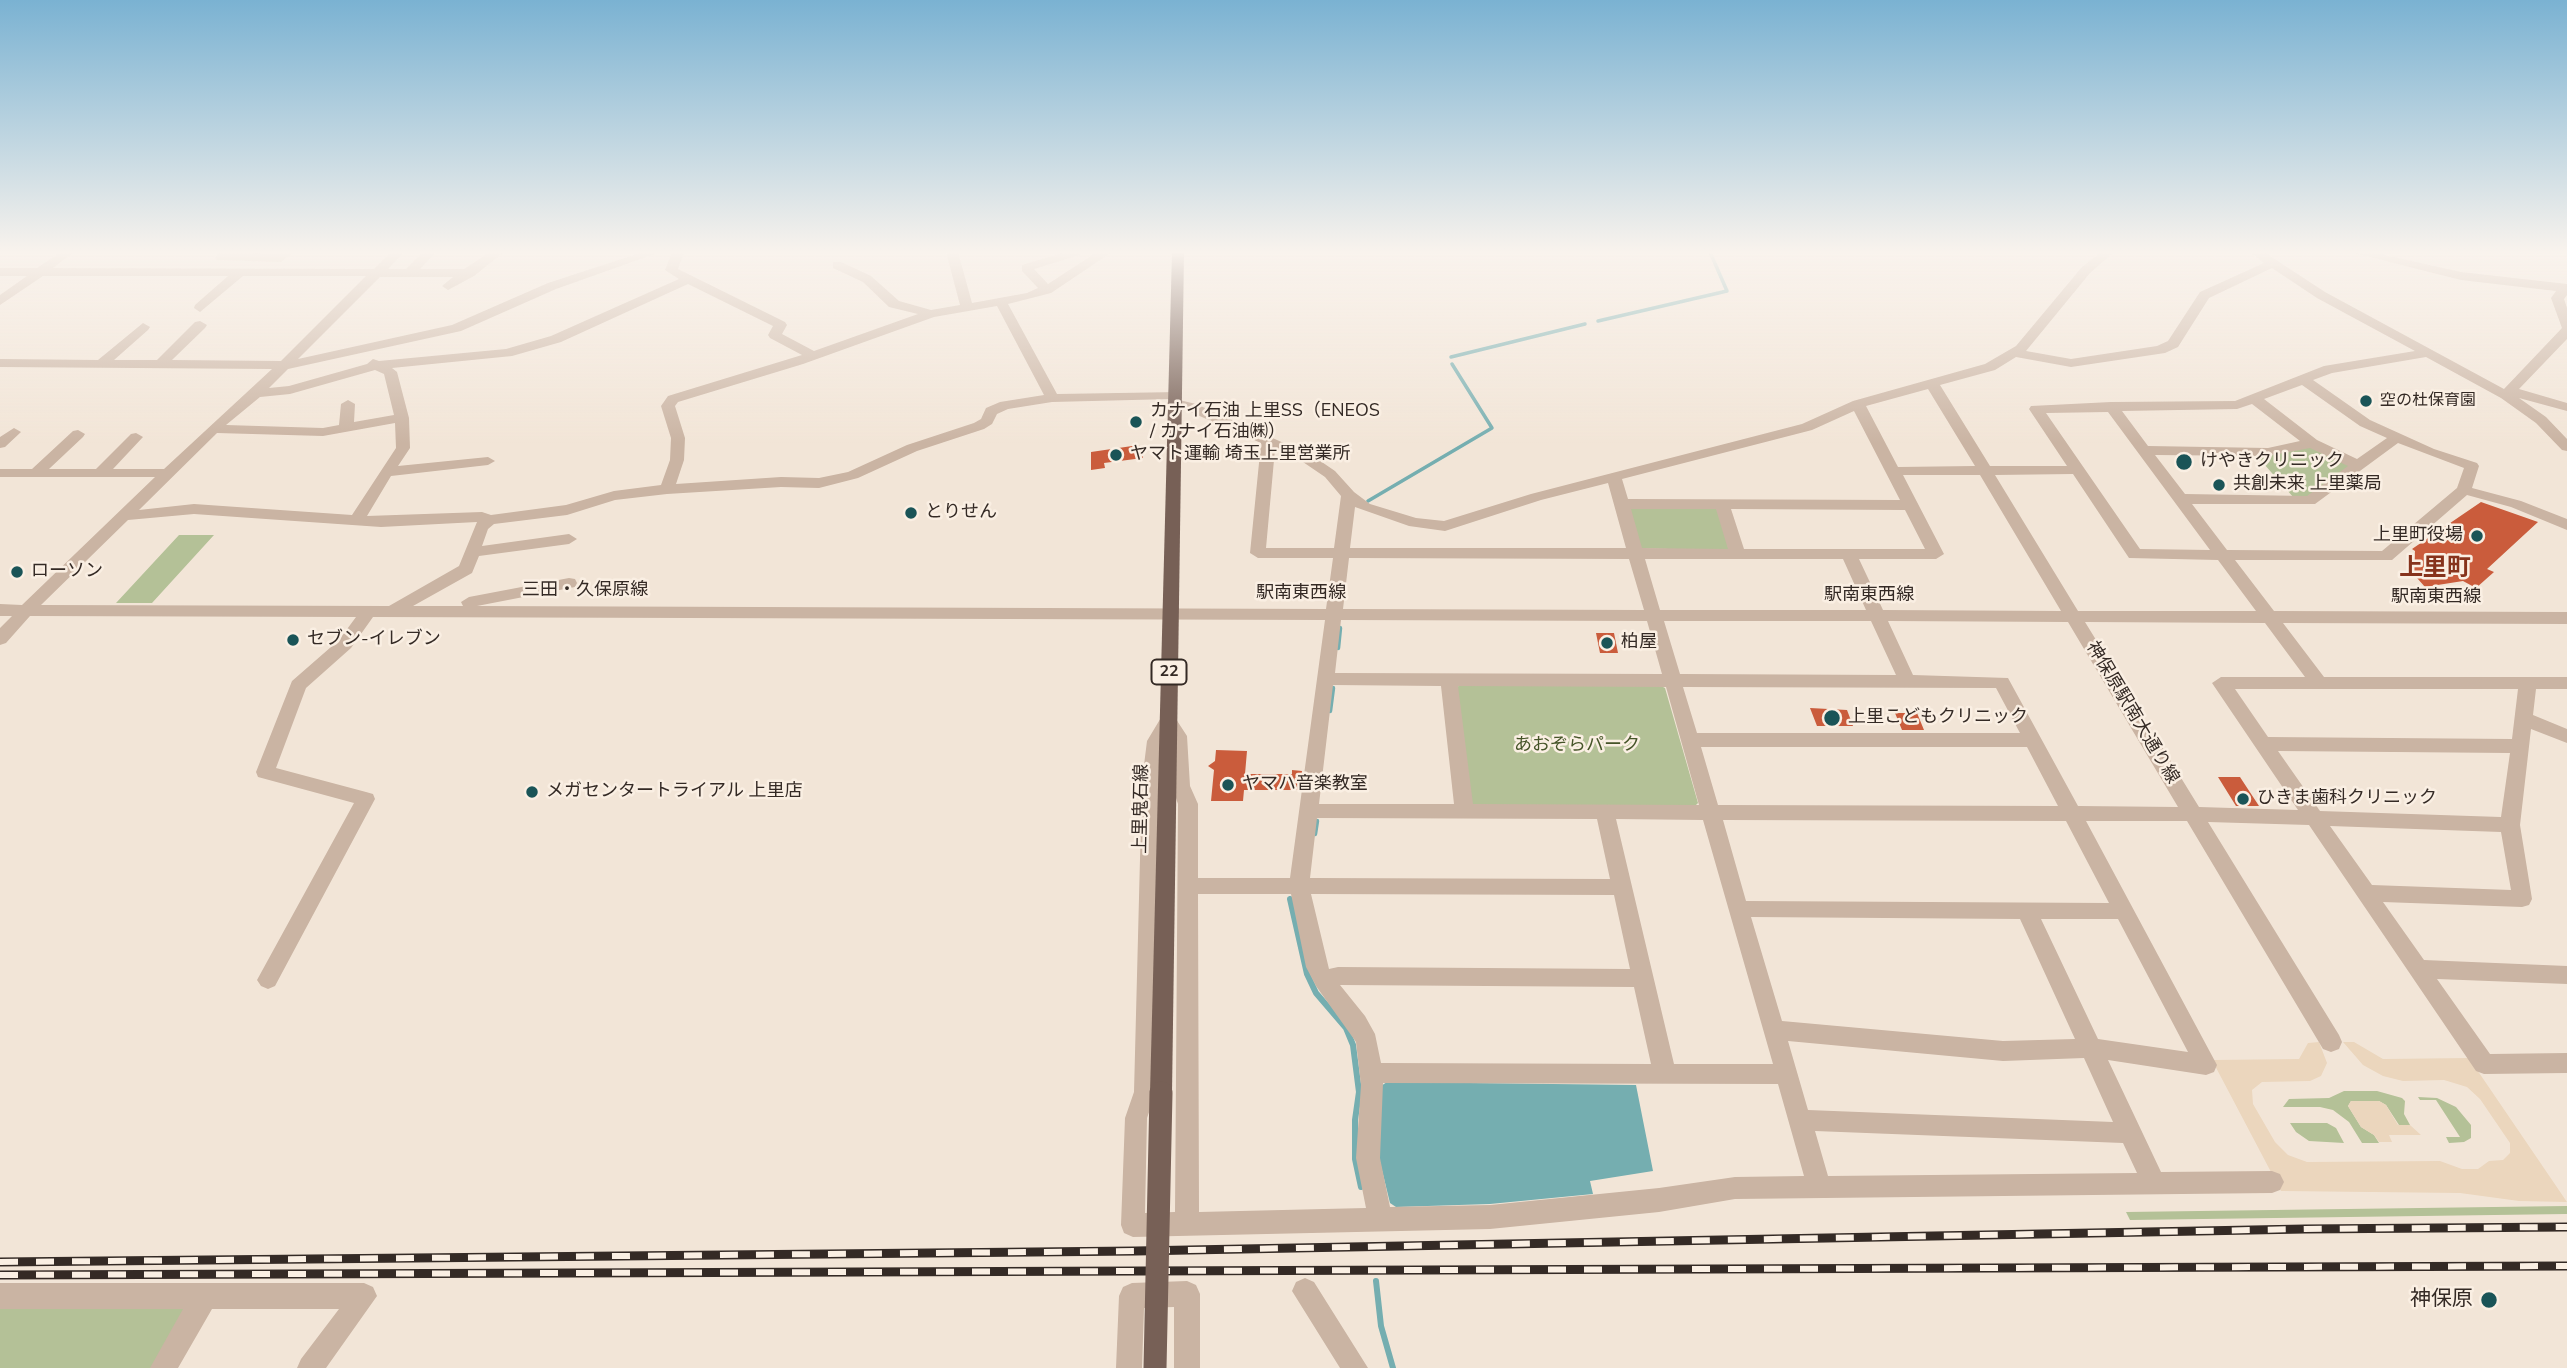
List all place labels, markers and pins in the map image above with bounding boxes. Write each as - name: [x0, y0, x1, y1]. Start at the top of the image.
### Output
- place label: 空の杜保育園: [2380, 391, 2476, 411]
- marker: 空の杜保育園: [2358, 393, 2374, 409]
- place label: カナイ石油 上里SS（ENEOS / カナイ石油㈱）: [1150, 401, 1380, 444]
- marker: カナイ石油 上里SS（ENEOS / カナイ石油㈱）: [1128, 414, 1144, 430]
- place label: ヤマト運輸 埼玉上里営業所: [1130, 444, 1351, 466]
- marker: ヤマト運輸 埼玉上里営業所: [1108, 447, 1124, 463]
- place label: けやきクリニック: [2200, 451, 2344, 473]
- marker: けやきクリニック: [2174, 452, 2194, 472]
- place label: 共創未来 上里薬局: [2233, 474, 2382, 496]
- marker: 共創未来 上里薬局: [2211, 477, 2227, 493]
- place label: とりせん: [925, 502, 997, 524]
- marker: とりせん: [903, 505, 919, 521]
- place label: 上里町役場: [2373, 525, 2463, 547]
- marker: 上里町役場: [2469, 528, 2485, 544]
- place label: ローソン: [31, 561, 103, 583]
- marker: ローソン: [9, 564, 25, 580]
- place label: セブン-イレブン: [307, 629, 441, 651]
- marker: セブン-イレブン: [285, 632, 301, 648]
- place label: 柏屋: [1621, 632, 1657, 654]
- marker: 柏屋: [1599, 635, 1615, 651]
- place label: 上里こどもクリニック: [1848, 707, 2028, 729]
- marker: 上里こどもクリニック: [1822, 708, 1842, 728]
- place label: ヤマハ音楽教室: [1242, 774, 1368, 796]
- marker: ヤマハ音楽教室: [1220, 777, 1236, 793]
- place label: メガセンタートライアル 上里店: [546, 781, 803, 803]
- marker: メガセンタートライアル 上里店: [524, 784, 540, 800]
- place label: ひきま歯科クリニック: [2257, 788, 2437, 810]
- marker: ひきま歯科クリニック: [2235, 791, 2251, 807]
- place label: 神保原: [2410, 1287, 2473, 1313]
- marker: 神保原: [2479, 1290, 2499, 1310]

